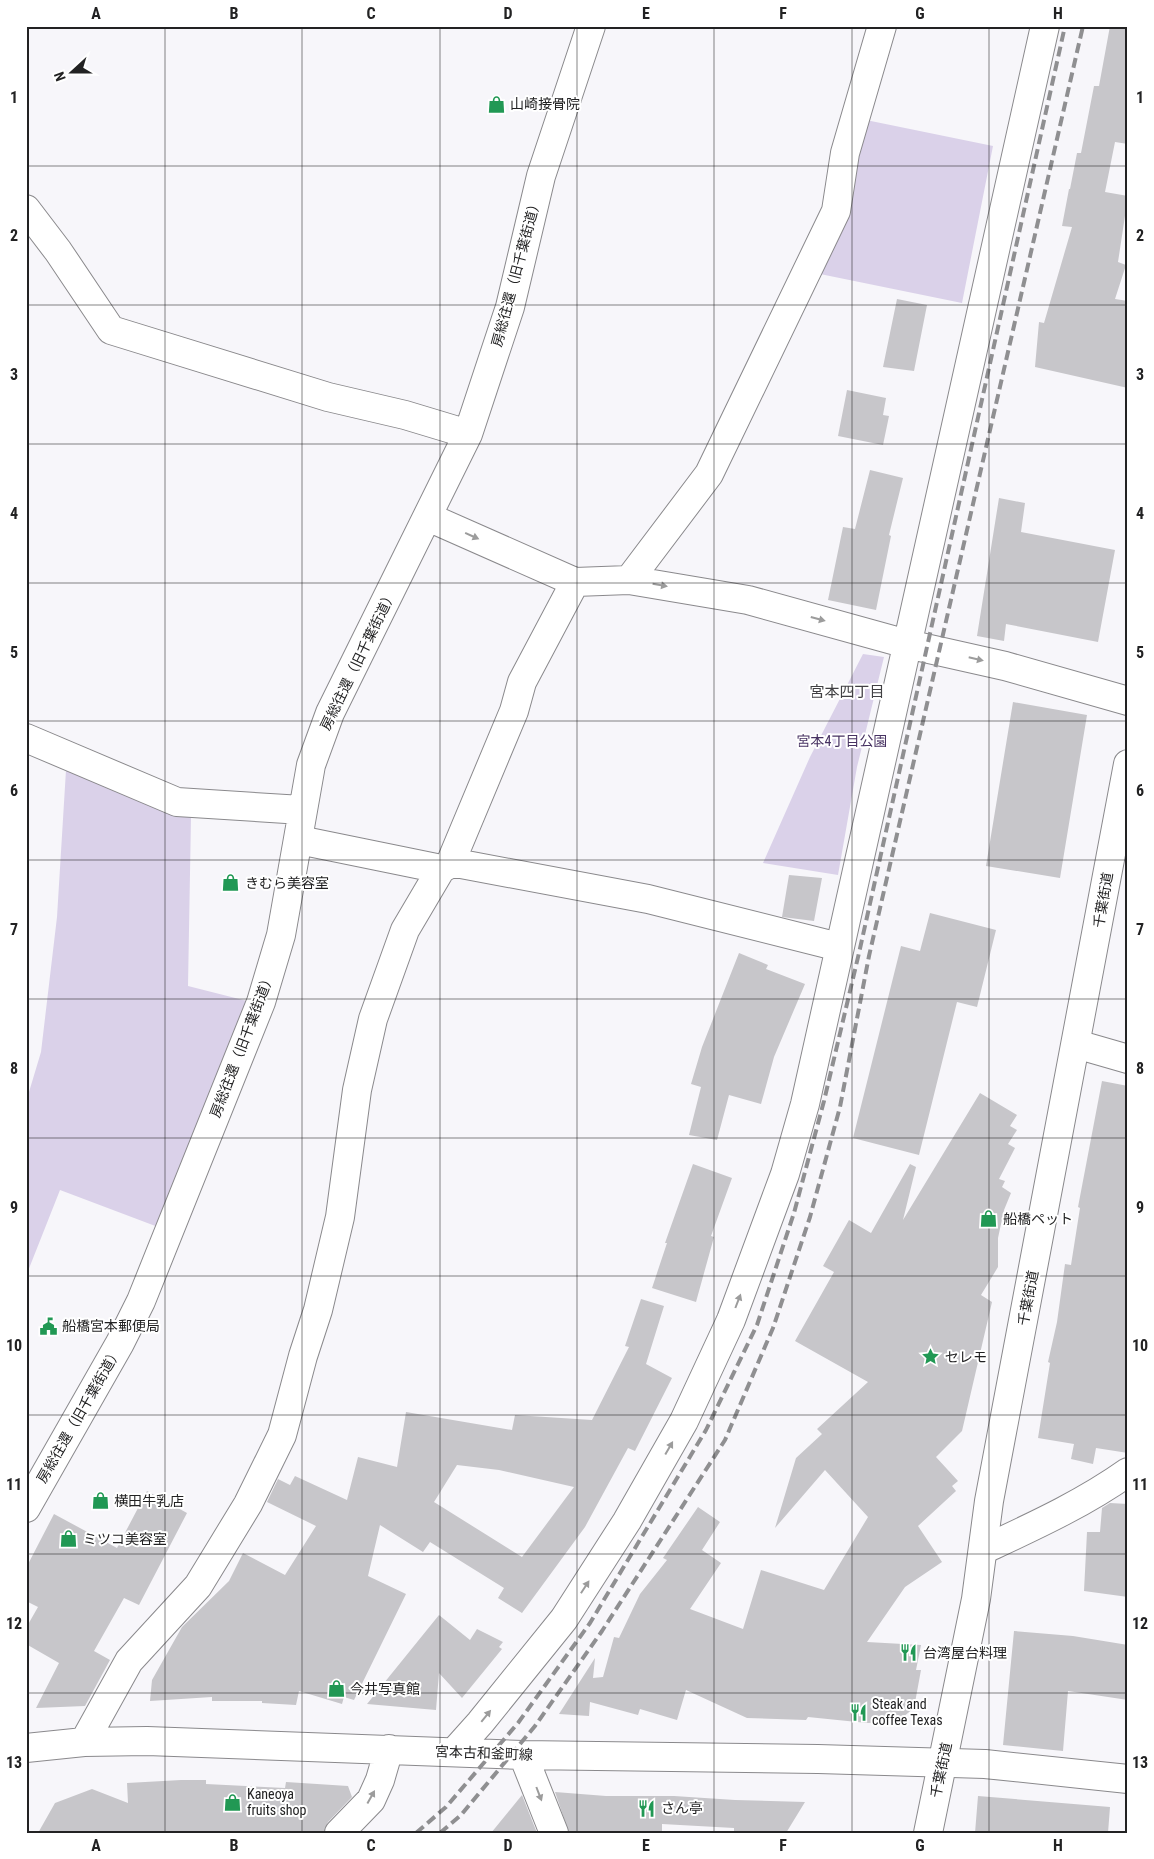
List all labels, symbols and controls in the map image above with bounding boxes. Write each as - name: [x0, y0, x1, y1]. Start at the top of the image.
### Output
- text: A: [91, 4, 101, 23]
- text: B: [230, 4, 239, 23]
- text: C: [366, 4, 376, 23]
- text: D: [503, 4, 513, 23]
- text: E: [642, 4, 650, 23]
- text: F: [779, 4, 787, 23]
- text: G: [915, 4, 925, 23]
- text: H: [1053, 4, 1063, 23]
- north arrow: [48, 48, 98, 98]
- text: N: [51, 70, 69, 84]
- text: 1: [10, 88, 18, 107]
- text: 1: [1136, 88, 1144, 107]
- shop icon: 山崎接骨院: [486, 94, 506, 114]
- place label: 山崎接骨院: [510, 96, 580, 112]
- street label: 房総往還（旧千葉街道）: [488, 196, 544, 348]
- text: 2: [10, 226, 18, 245]
- text: 2: [1136, 226, 1144, 245]
- text: 3: [10, 365, 18, 384]
- text: 3: [1136, 365, 1144, 384]
- text: 4: [10, 504, 18, 523]
- text: 4: [1136, 504, 1144, 523]
- one-way arrow: [465, 533, 479, 541]
- one-way arrow: [652, 581, 668, 589]
- street label: 房総往還（旧千葉街道）: [317, 587, 399, 733]
- one-way arrow: [811, 615, 826, 623]
- text: 5: [10, 643, 18, 662]
- text: 5: [1136, 643, 1144, 662]
- one-way arrow: [968, 655, 983, 663]
- district label: 宮本四丁目: [809, 683, 885, 701]
- park label: 宮本4丁目公園: [797, 733, 887, 749]
- text: 6: [10, 781, 18, 800]
- text: 6: [1136, 781, 1144, 800]
- street label: 千葉街道: [1090, 871, 1116, 929]
- shop icon: きむら美容室: [221, 873, 241, 893]
- place label: きむら美容室: [245, 875, 329, 891]
- text: 7: [10, 920, 18, 939]
- text: 7: [1136, 920, 1144, 939]
- street label: 房総往還（旧千葉街道）: [207, 970, 277, 1120]
- text: 8: [10, 1059, 18, 1078]
- text: 8: [1136, 1059, 1144, 1078]
- text: 9: [10, 1198, 18, 1217]
- text: 9: [1136, 1198, 1144, 1217]
- shop icon: 船橋ペット: [979, 1209, 999, 1229]
- place label: 船橋ペット: [1003, 1211, 1073, 1227]
- street label: 千葉街道: [1015, 1269, 1041, 1327]
- one-way arrow: [734, 1293, 742, 1308]
- public building icon: 船橋宮本郵便局: [38, 1316, 58, 1336]
- place label: 船橋宮本郵便局: [62, 1318, 160, 1334]
- text: 10: [6, 1336, 22, 1355]
- text: 10: [1132, 1336, 1148, 1355]
- street label: 房総往還（旧千葉街道）: [34, 1344, 124, 1486]
- place icon: セレモ: [921, 1347, 941, 1367]
- place label: セレモ: [945, 1349, 987, 1365]
- one-way arrow: [665, 1440, 673, 1455]
- text: 11: [6, 1475, 22, 1494]
- text: 11: [1132, 1475, 1148, 1494]
- shop icon: 横田牛乳店: [90, 1491, 110, 1511]
- place label: 横田牛乳店: [114, 1493, 184, 1509]
- shop icon: ミツコ美容室: [59, 1529, 79, 1549]
- place label: ミツコ美容室: [83, 1531, 167, 1547]
- one-way arrow: [580, 1580, 590, 1593]
- text: 12: [6, 1614, 22, 1633]
- text: 12: [1132, 1614, 1148, 1633]
- restaurant icon: 台湾屋台料理: [899, 1643, 919, 1663]
- place label: 台湾屋台料理: [923, 1645, 1007, 1661]
- shop icon: 今井写真館: [326, 1679, 346, 1699]
- place label: 今井写真館: [350, 1681, 420, 1697]
- place label: Steak and coffee Texas: [872, 1696, 943, 1728]
- restaurant icon: Steak and coffee Texas: [848, 1702, 868, 1722]
- one-way arrow: [481, 1709, 492, 1722]
- street label: 千葉街道: [927, 1741, 955, 1799]
- street label: 宮本古和釜町線: [435, 1743, 533, 1763]
- text: 13: [6, 1753, 22, 1772]
- text: 13: [1132, 1753, 1148, 1772]
- place label: Kaneoya fruits shop: [247, 1786, 307, 1818]
- one-way arrow: [535, 1787, 543, 1802]
- one-way arrow: [367, 1791, 376, 1804]
- shop icon: Kaneoya fruits shop: [223, 1792, 243, 1812]
- restaurant icon: さん亭: [637, 1798, 657, 1818]
- place label: さん亭: [661, 1800, 703, 1816]
- text: A: [91, 1836, 101, 1855]
- text: B: [230, 1836, 239, 1855]
- text: C: [366, 1836, 376, 1855]
- text: D: [503, 1836, 513, 1855]
- text: E: [642, 1836, 650, 1855]
- text: F: [779, 1836, 787, 1855]
- text: G: [915, 1836, 925, 1855]
- text: H: [1053, 1836, 1063, 1855]

